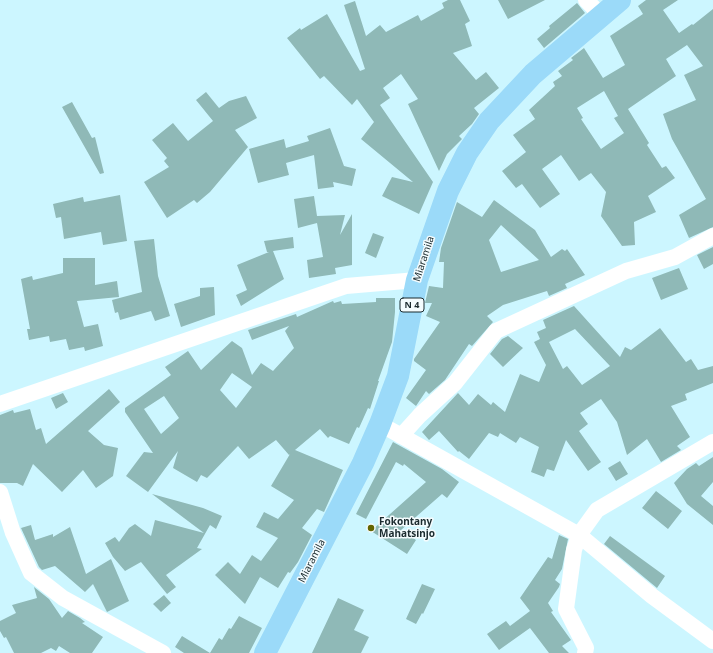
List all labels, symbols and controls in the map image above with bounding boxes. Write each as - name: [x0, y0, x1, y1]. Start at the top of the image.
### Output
- street label: Miaramila: [411, 235, 437, 283]
- road number: N 4: [400, 298, 424, 312]
- place label: Fokontany Mahatsinjo: [379, 516, 435, 540]
- marker: Fokontany Mahatsinjo: [366, 523, 376, 533]
- street label: Miaramila: [296, 537, 328, 585]

